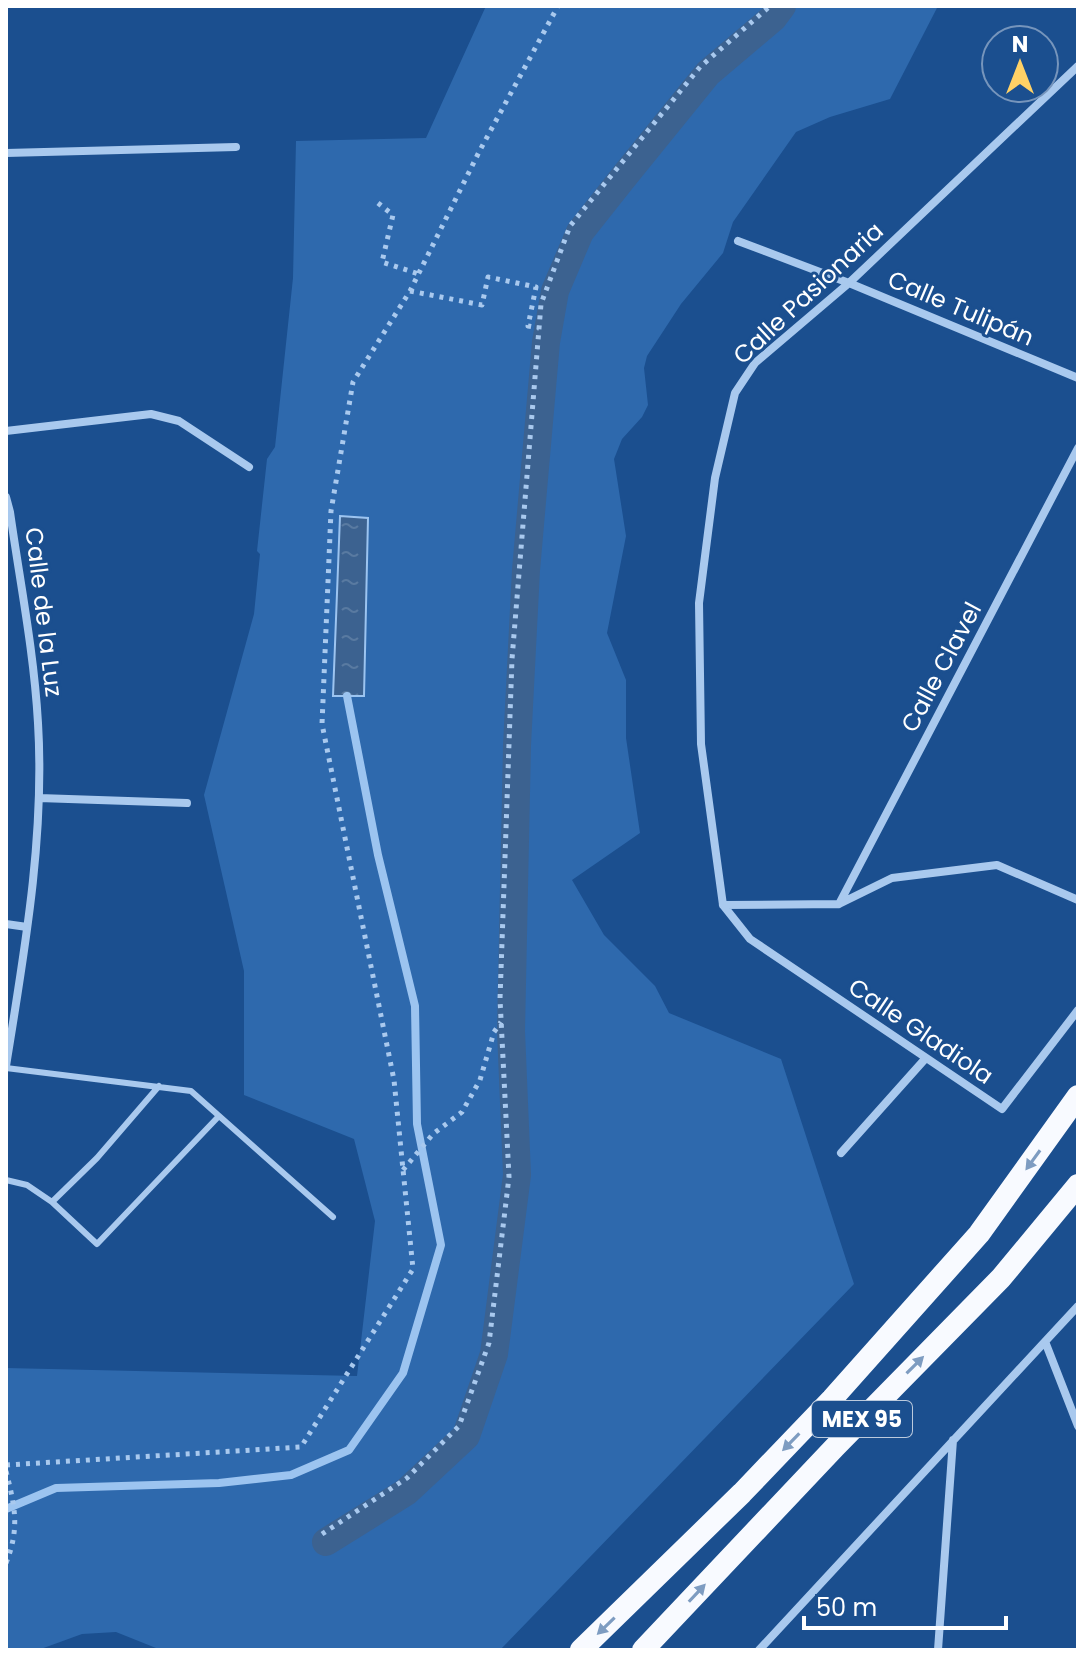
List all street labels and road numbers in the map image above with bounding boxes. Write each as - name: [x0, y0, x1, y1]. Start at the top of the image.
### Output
- street label: Calle Pasionaria: [726, 215, 890, 371]
- street label: Calle Tulipán: [883, 262, 1039, 354]
- street label: Calle de la Luz: [17, 525, 71, 699]
- street label: Calle Clavel: [893, 596, 989, 738]
- street label: Calle Gladiola: [842, 970, 1000, 1092]
- road number: MEX 95: [812, 1401, 912, 1437]

